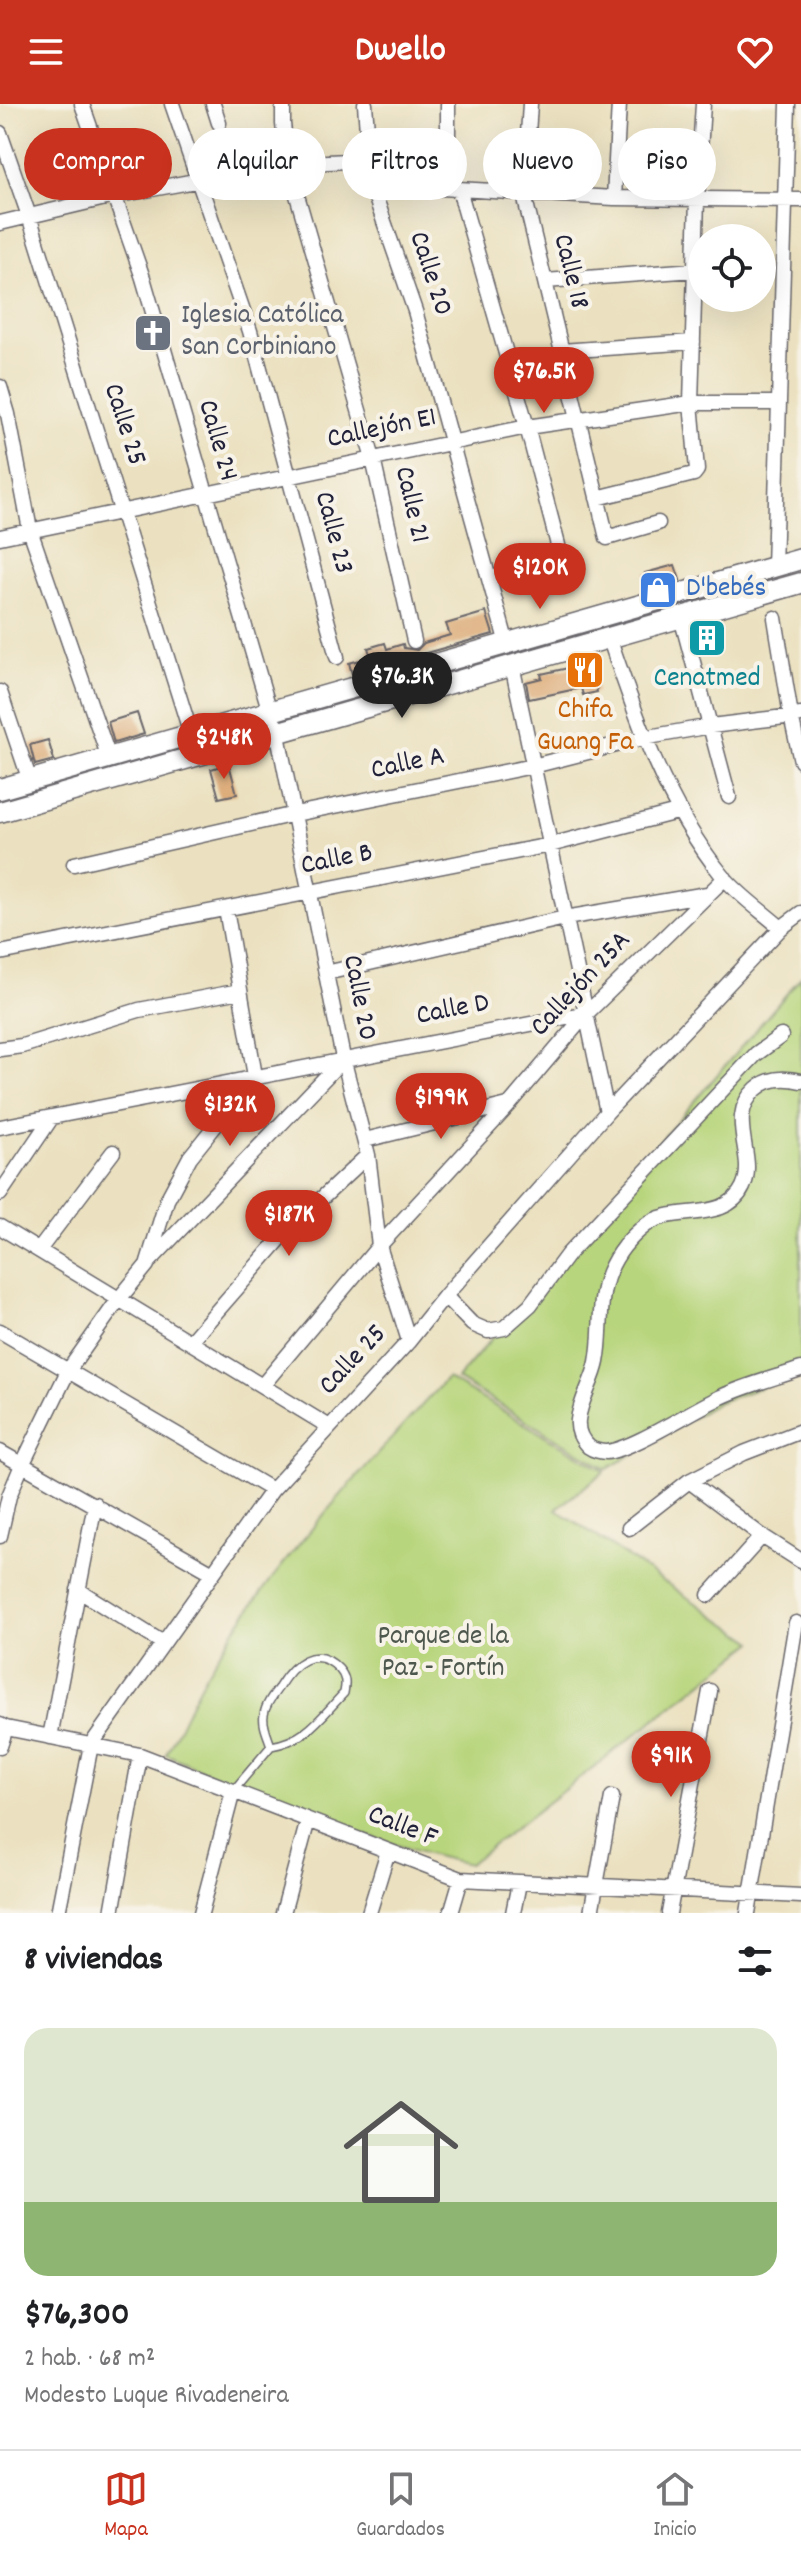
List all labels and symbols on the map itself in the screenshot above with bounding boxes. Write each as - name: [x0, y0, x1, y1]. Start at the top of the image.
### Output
- street label: Calle 20: [397, 227, 461, 321]
- street label: Calle 18: [540, 230, 598, 314]
- place label: Iglesia Católica San Corbiniano: [181, 297, 344, 369]
- church icon: Iglesia Católica San Corbiniano: [132, 312, 174, 354]
- pin: $76.5K: [479, 347, 609, 415]
- street label: Calle 25: [91, 379, 155, 471]
- street label: Calle 24: [185, 396, 247, 486]
- street label: Callejón E1: [324, 399, 440, 461]
- street label: Calle 21: [382, 463, 438, 547]
- street label: Calle 23: [302, 487, 362, 579]
- pin: $120K: [484, 543, 596, 611]
- shop icon: D'bebés: [637, 569, 679, 611]
- place label: D'bebés: [686, 570, 766, 610]
- building icon: Cenatmed: [686, 617, 728, 659]
- restaurant icon: Chifa Guang Fa: [564, 649, 606, 691]
- pin: $76.3K: [337, 652, 467, 720]
- place label: Cenatmed: [653, 660, 761, 700]
- place label: Chifa Guang Fa: [537, 692, 634, 764]
- pin: $248K: [168, 713, 280, 781]
- street label: Calle A: [367, 738, 449, 792]
- street label: Calle B: [298, 834, 376, 888]
- street label: Callejón 25A: [522, 923, 642, 1047]
- street label: Calle 20: [330, 952, 386, 1044]
- street label: Calle D: [413, 984, 493, 1038]
- pin: $199K: [385, 1073, 497, 1141]
- pin: $132K: [174, 1080, 286, 1148]
- pin: $187K: [233, 1190, 345, 1258]
- street label: Calle 25: [311, 1317, 397, 1405]
- park label: Parque de la Paz - Fortín: [377, 1618, 509, 1690]
- pin: $91K: [624, 1731, 718, 1799]
- street label: Calle F: [361, 1797, 443, 1860]

